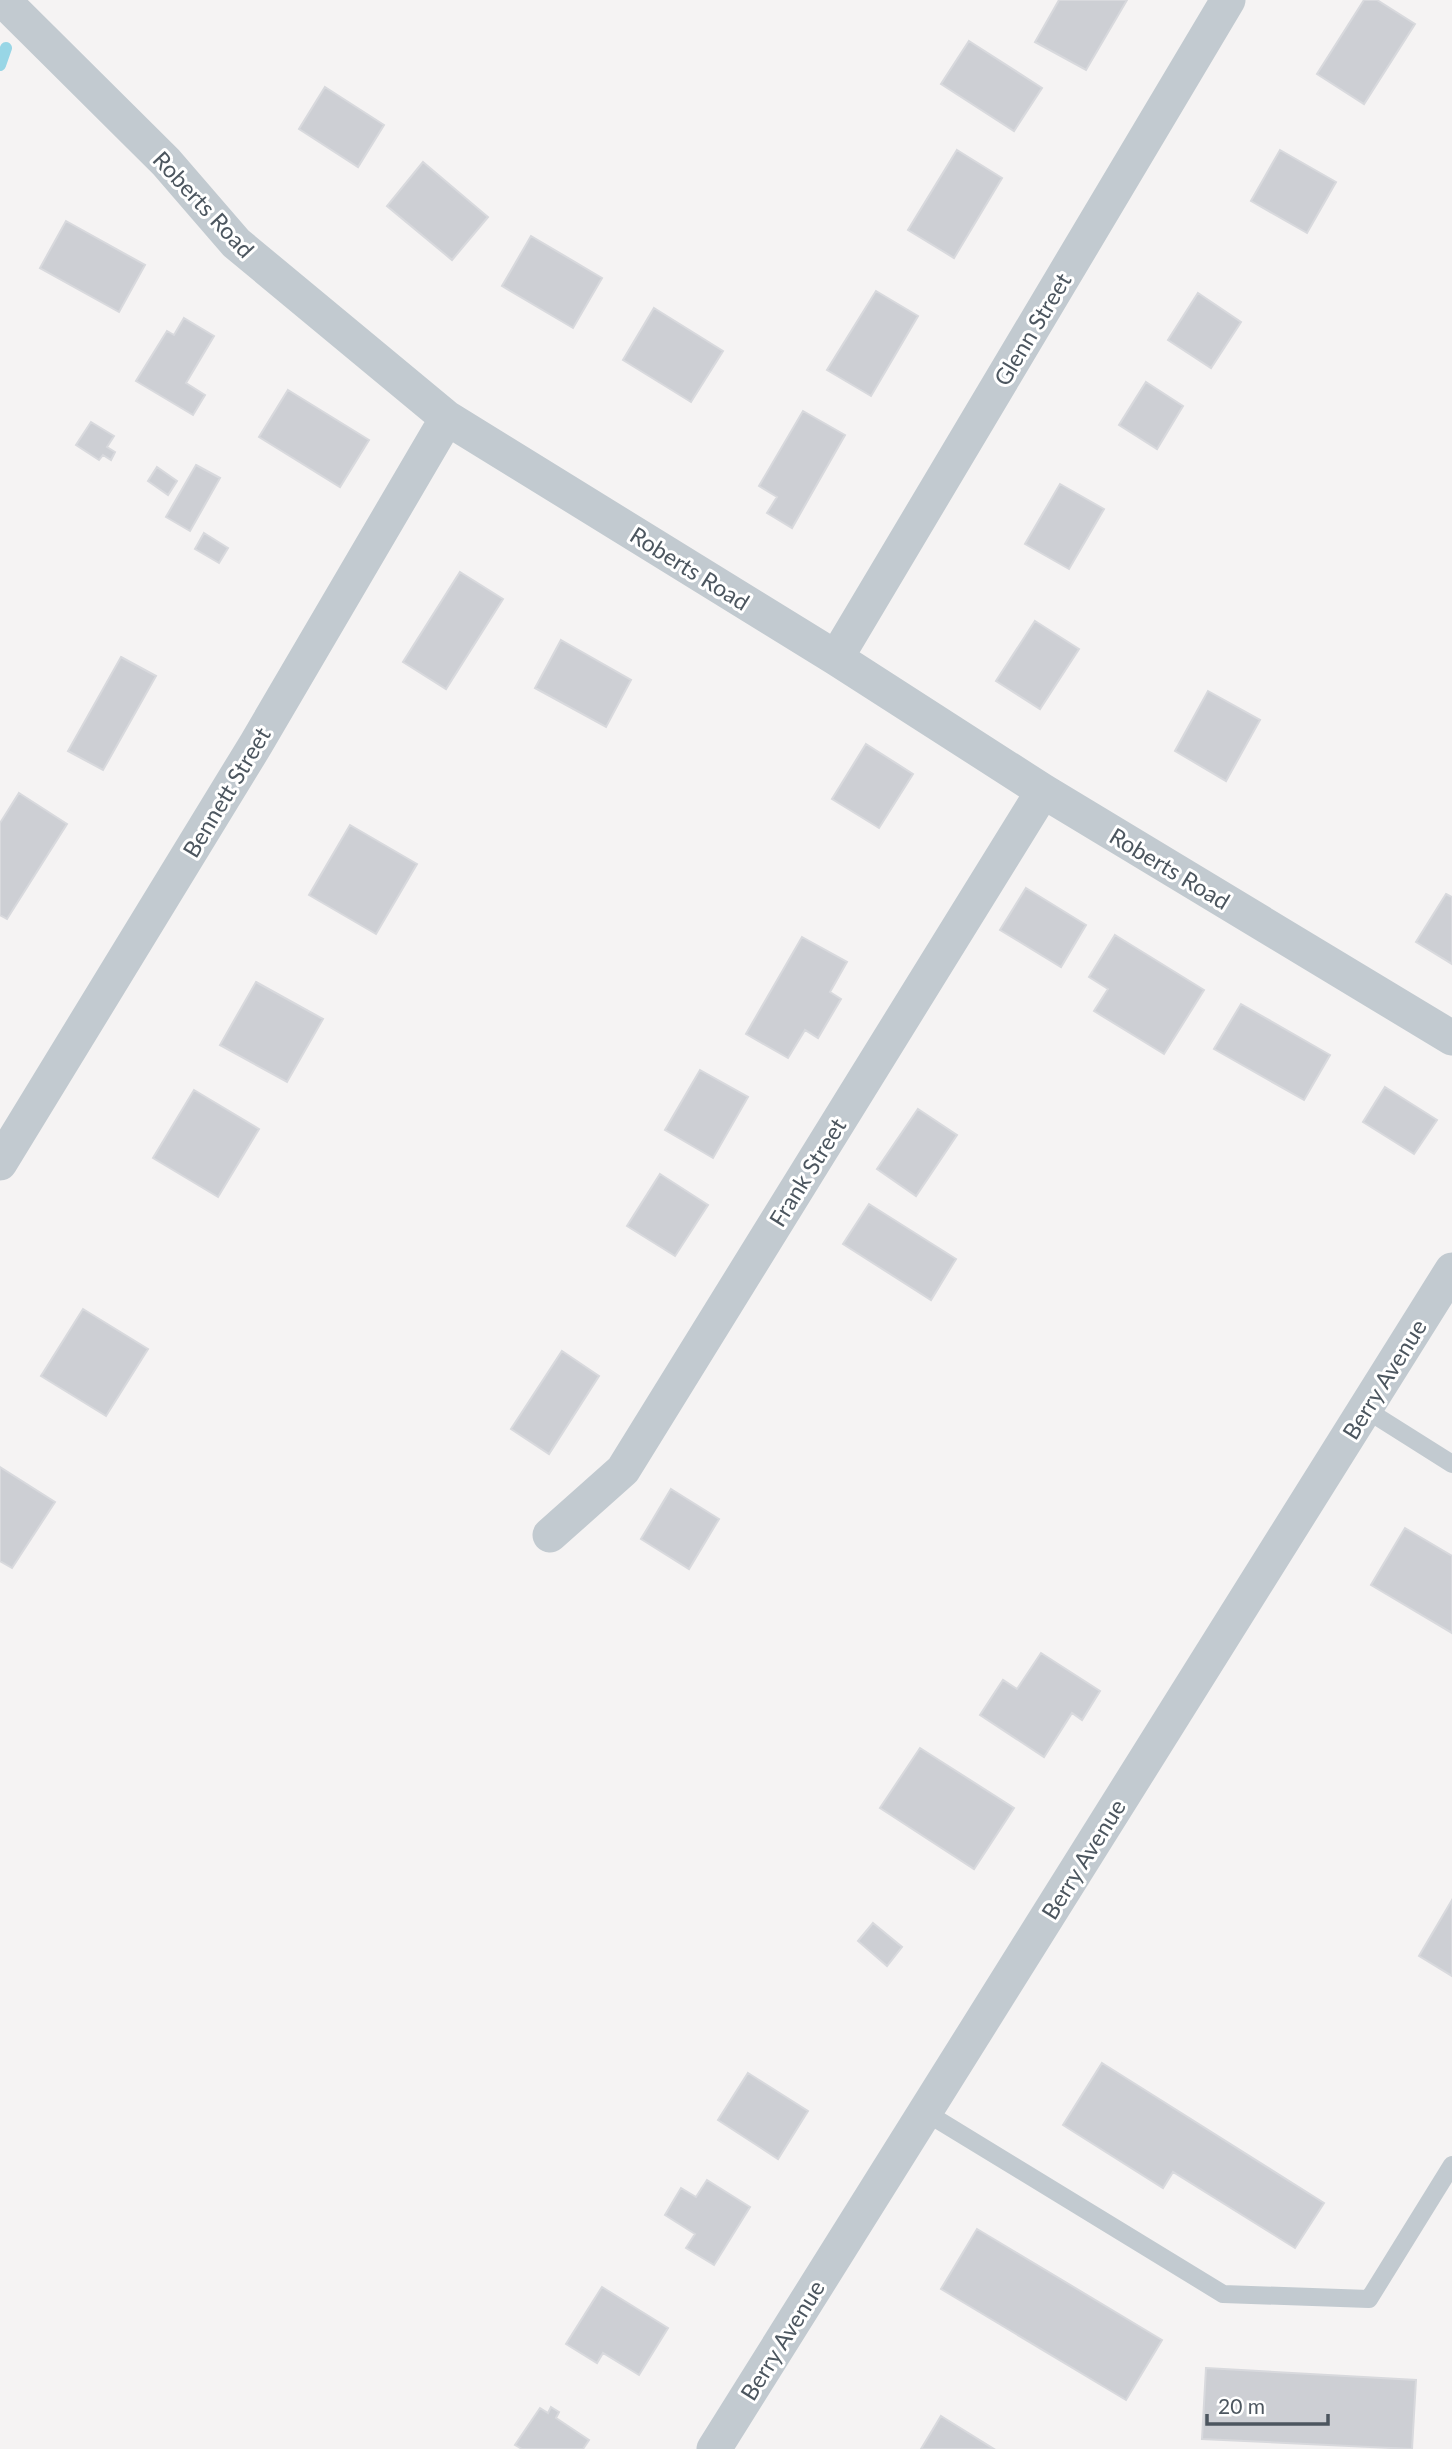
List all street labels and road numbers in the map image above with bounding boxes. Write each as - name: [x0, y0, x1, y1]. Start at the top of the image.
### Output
- street label: Roberts Road: [148, 145, 260, 263]
- street label: Glenn Street: [987, 267, 1077, 390]
- street label: Roberts Road: [625, 520, 755, 616]
- street label: Bennett Street: [176, 721, 276, 862]
- street label: Roberts Road: [1105, 821, 1235, 915]
- street label: Frank Street: [763, 1112, 852, 1231]
- street label: Berry Avenue: [1336, 1314, 1432, 1444]
- street label: Berry Avenue: [1035, 1794, 1131, 1924]
- street label: Berry Avenue: [734, 2275, 830, 2405]

